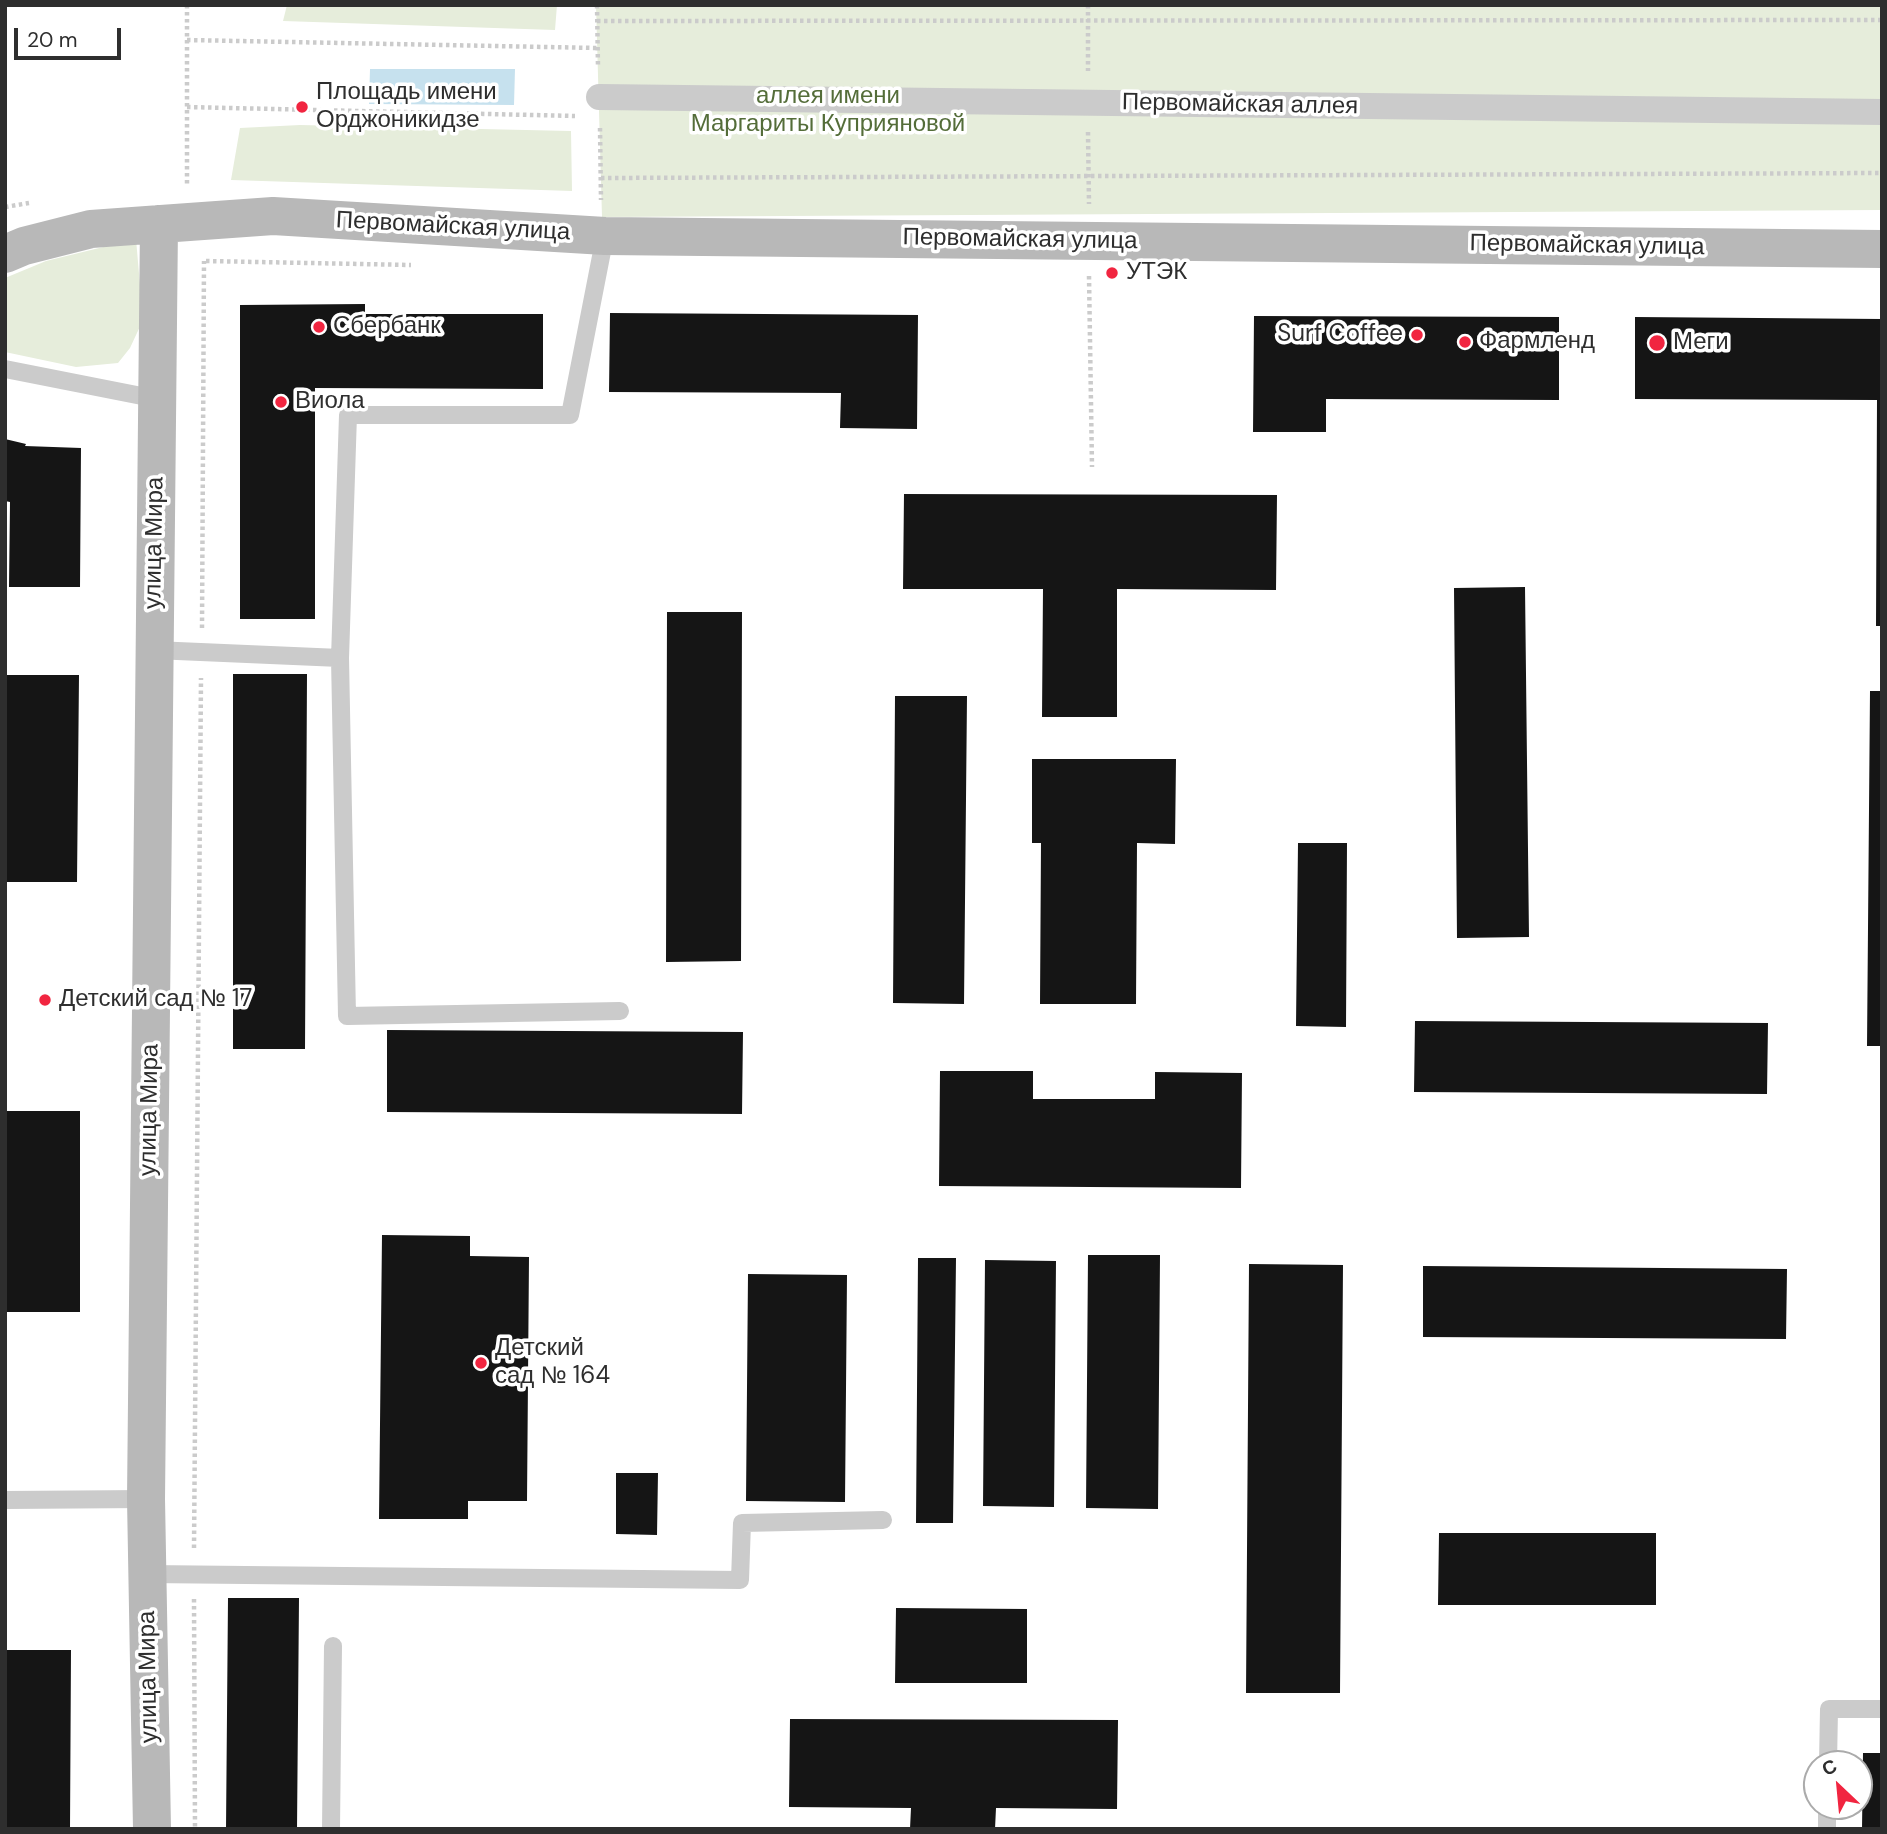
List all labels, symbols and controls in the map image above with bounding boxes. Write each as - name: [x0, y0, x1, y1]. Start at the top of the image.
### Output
- scale bar: [18, 14, 124, 58]
- text: 20 m: [27, 26, 78, 54]
- place label: Площадь имени Орджоникидзе: [316, 79, 497, 135]
- park label: аллея имени Маргариты Куприяновой: [691, 83, 965, 139]
- street label: Первомайская аллея: [1122, 89, 1358, 121]
- marker: Площадь имени Орджоникидзе: [294, 99, 310, 115]
- street label: Первомайская улица: [335, 206, 571, 248]
- street label: Первомайская улица: [902, 224, 1138, 256]
- street label: Первомайская улица: [1469, 230, 1705, 262]
- place label: УТЭК: [1126, 259, 1187, 287]
- marker: УТЭК: [1104, 265, 1120, 281]
- place label: Сбербанк: [333, 313, 441, 341]
- marker: Сбербанк: [311, 319, 327, 335]
- place label: Surf Coffee: [1277, 321, 1403, 349]
- marker: Surf Coffee: [1409, 327, 1425, 343]
- place label: Фармленд: [1479, 328, 1595, 356]
- place label: Меги: [1673, 329, 1729, 357]
- marker: Меги: [1647, 333, 1667, 353]
- marker: Фармленд: [1457, 334, 1473, 350]
- place label: Виола: [295, 388, 365, 416]
- marker: Виола: [273, 394, 289, 410]
- street label: улица Мира: [139, 477, 171, 609]
- place label: Детский сад № 17: [59, 986, 252, 1014]
- marker: Детский сад № 17: [37, 992, 53, 1008]
- street label: улица Мира: [134, 1044, 166, 1176]
- place label: Детский сад № 164: [495, 1335, 610, 1391]
- marker: Детский сад № 164: [473, 1355, 489, 1371]
- street label: улица Мира: [133, 1611, 165, 1743]
- north arrow: [1803, 1750, 1873, 1820]
- text: С: [1818, 1753, 1841, 1782]

